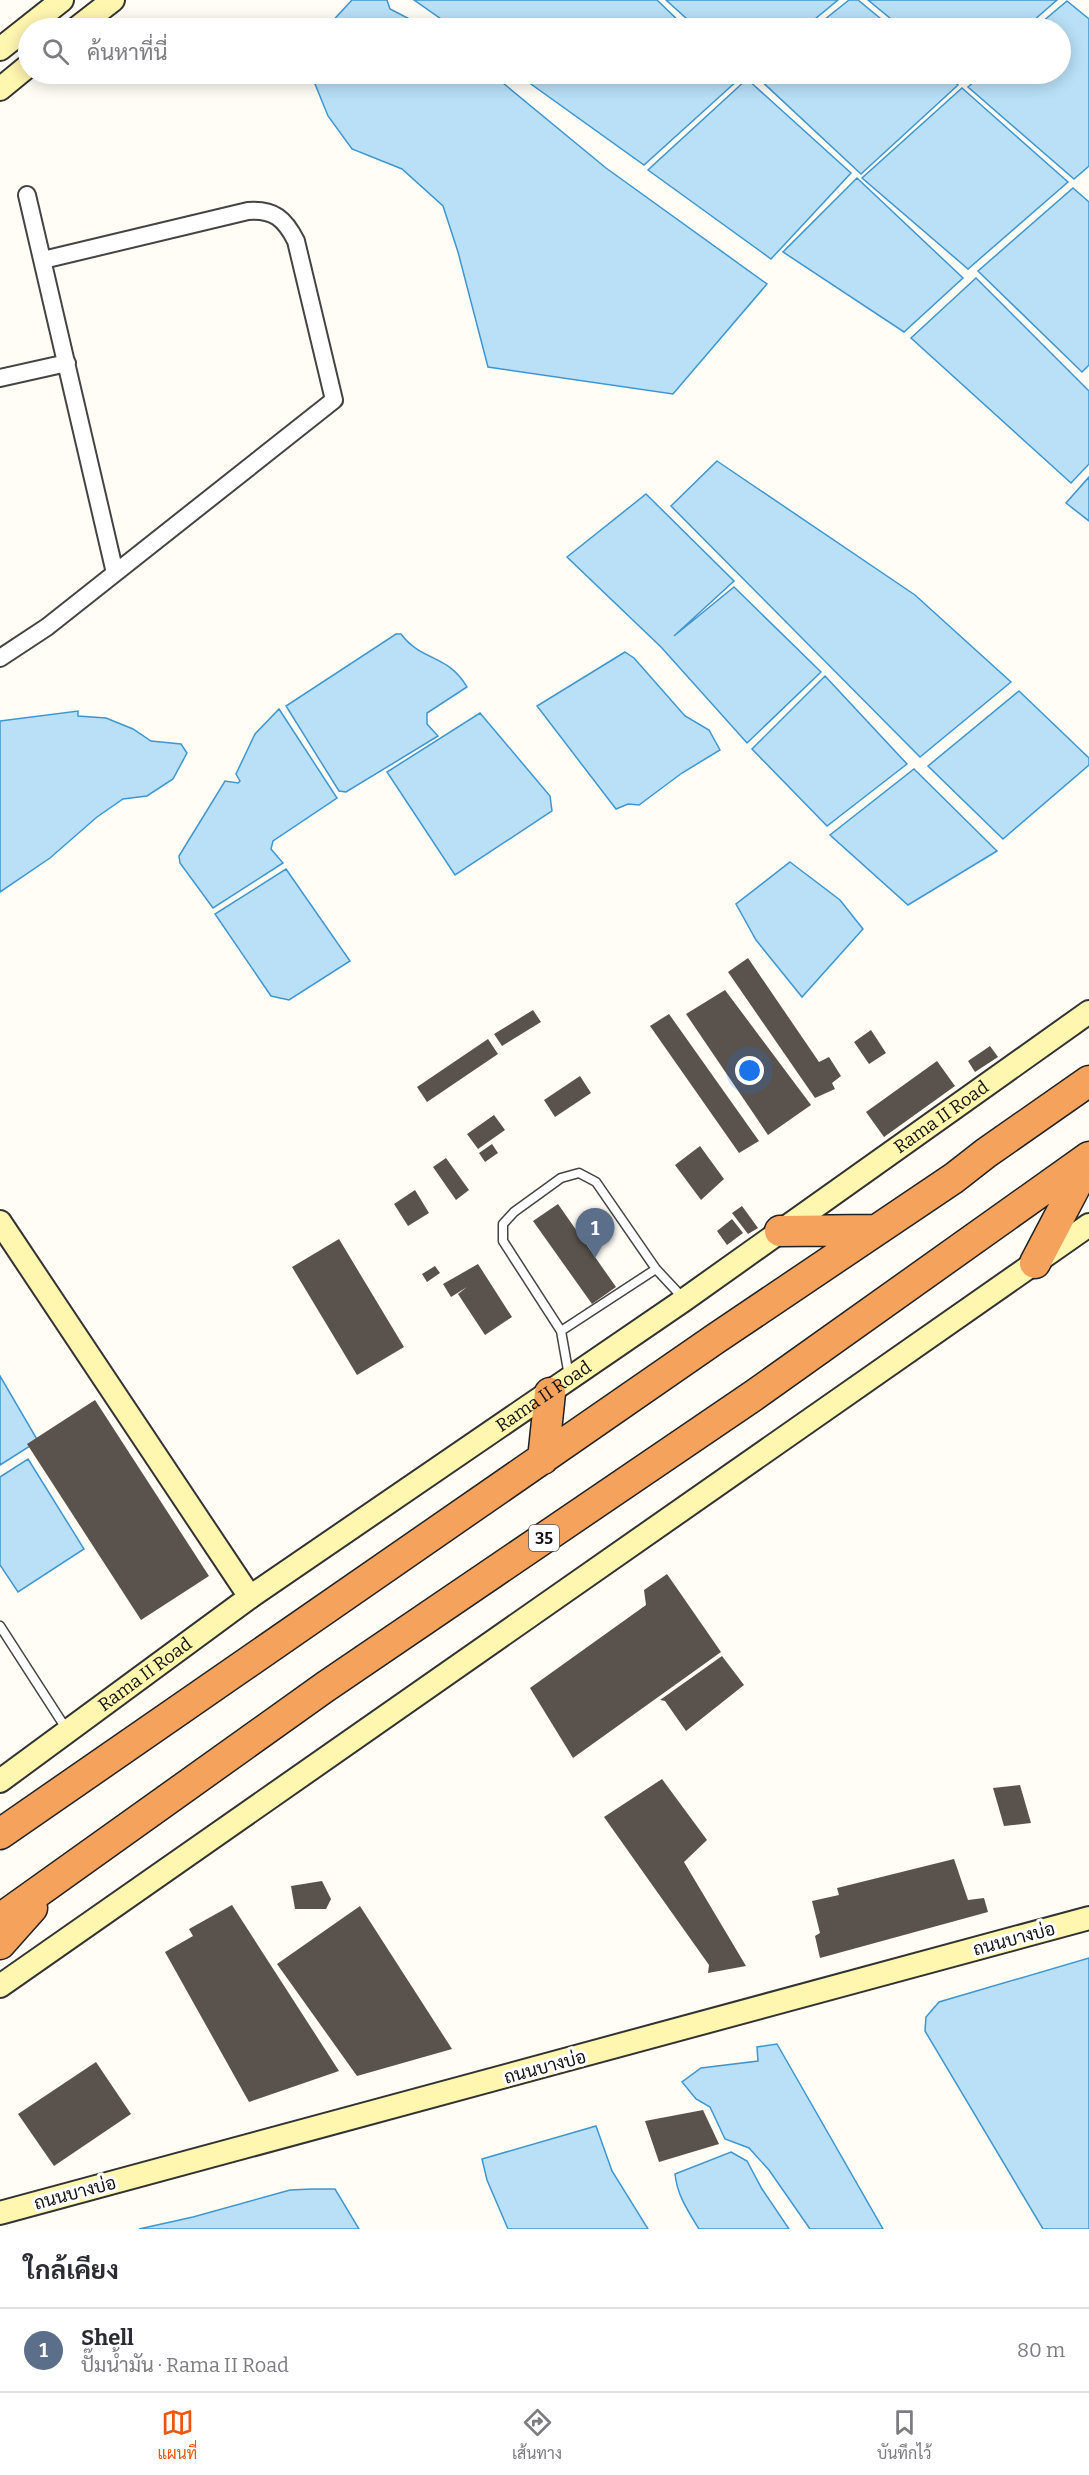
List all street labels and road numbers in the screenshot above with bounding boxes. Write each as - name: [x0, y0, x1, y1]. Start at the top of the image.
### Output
- street label: Rama II Road: [890, 1076, 993, 1158]
- street label: Rama II Road: [492, 1356, 596, 1437]
- road number: 35: [529, 1525, 559, 1551]
- street label: Rama II Road: [94, 1632, 196, 1716]
- street label: ถนนบางบ่อ: [970, 1917, 1057, 1961]
- street label: ถนนบางบ่อ: [501, 2045, 588, 2089]
- street label: ถนนบางบ่อ: [31, 2171, 118, 2215]

